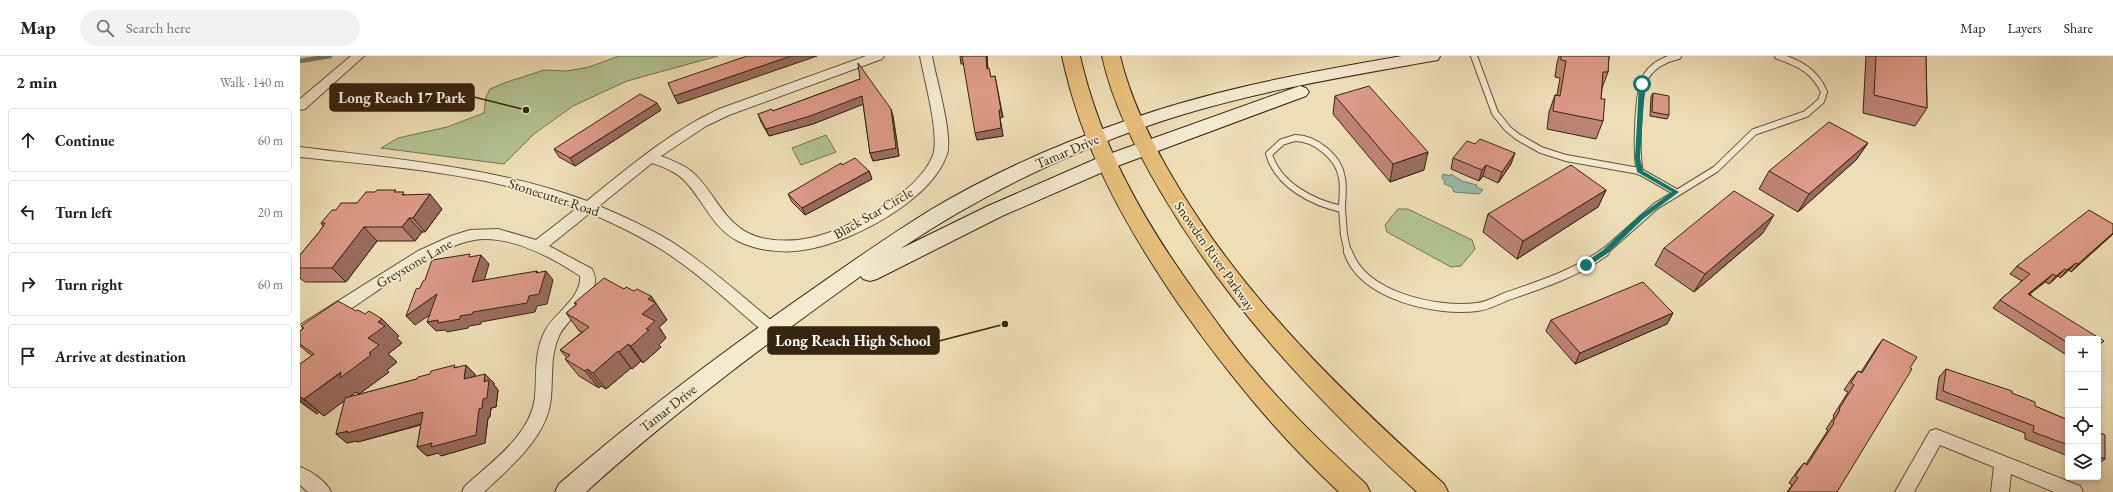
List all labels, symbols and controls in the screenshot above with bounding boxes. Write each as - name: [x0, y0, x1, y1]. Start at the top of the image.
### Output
- search box: [80, 10, 360, 46]
- text: Map: [20, 15, 56, 40]
- icon: search: [94, 17, 116, 39]
- text: Search here: [126, 18, 191, 37]
- text: Map: [1960, 19, 1985, 37]
- text: Layers: [2007, 19, 2042, 37]
- text: Share: [2064, 19, 2093, 37]
- text: 2 min: [16, 71, 57, 93]
- text: Walk · 140 m: [220, 74, 284, 91]
- route start: [1633, 75, 1651, 93]
- callout: Long Reach 17 Park: [330, 84, 474, 111]
- text: Long Reach 17 Park: [338, 88, 467, 107]
- icon: ahead: [17, 129, 39, 151]
- street label: Tamar Drive: [1032, 129, 1102, 172]
- text: Continue: [55, 131, 115, 150]
- text: 60 m: [258, 132, 283, 149]
- street label: Stonecutter Road: [506, 174, 603, 220]
- street label: Black Star Circle: [830, 183, 916, 243]
- street label: Snowden River Parkway: [1170, 198, 1260, 315]
- icon: left: [17, 201, 39, 223]
- text: Turn left: [55, 203, 112, 222]
- text: 20 m: [258, 204, 283, 221]
- street label: Greystone Lane: [373, 234, 456, 292]
- route end: [1577, 256, 1595, 274]
- icon: right: [17, 273, 39, 295]
- text: Turn right: [55, 275, 123, 294]
- text: 60 m: [258, 276, 283, 293]
- callout: Long Reach High School: [768, 327, 939, 354]
- text: Long Reach High School: [775, 331, 931, 350]
- map controls: [2065, 336, 2101, 480]
- button: +: [2065, 336, 2101, 372]
- icon: arrive: [17, 345, 39, 367]
- text: Arrive at destination: [55, 347, 186, 366]
- button: −: [2065, 372, 2101, 408]
- street label: Tamar Drive: [636, 380, 701, 436]
- button: locate: [2065, 408, 2101, 444]
- button: layers: [2065, 444, 2101, 480]

